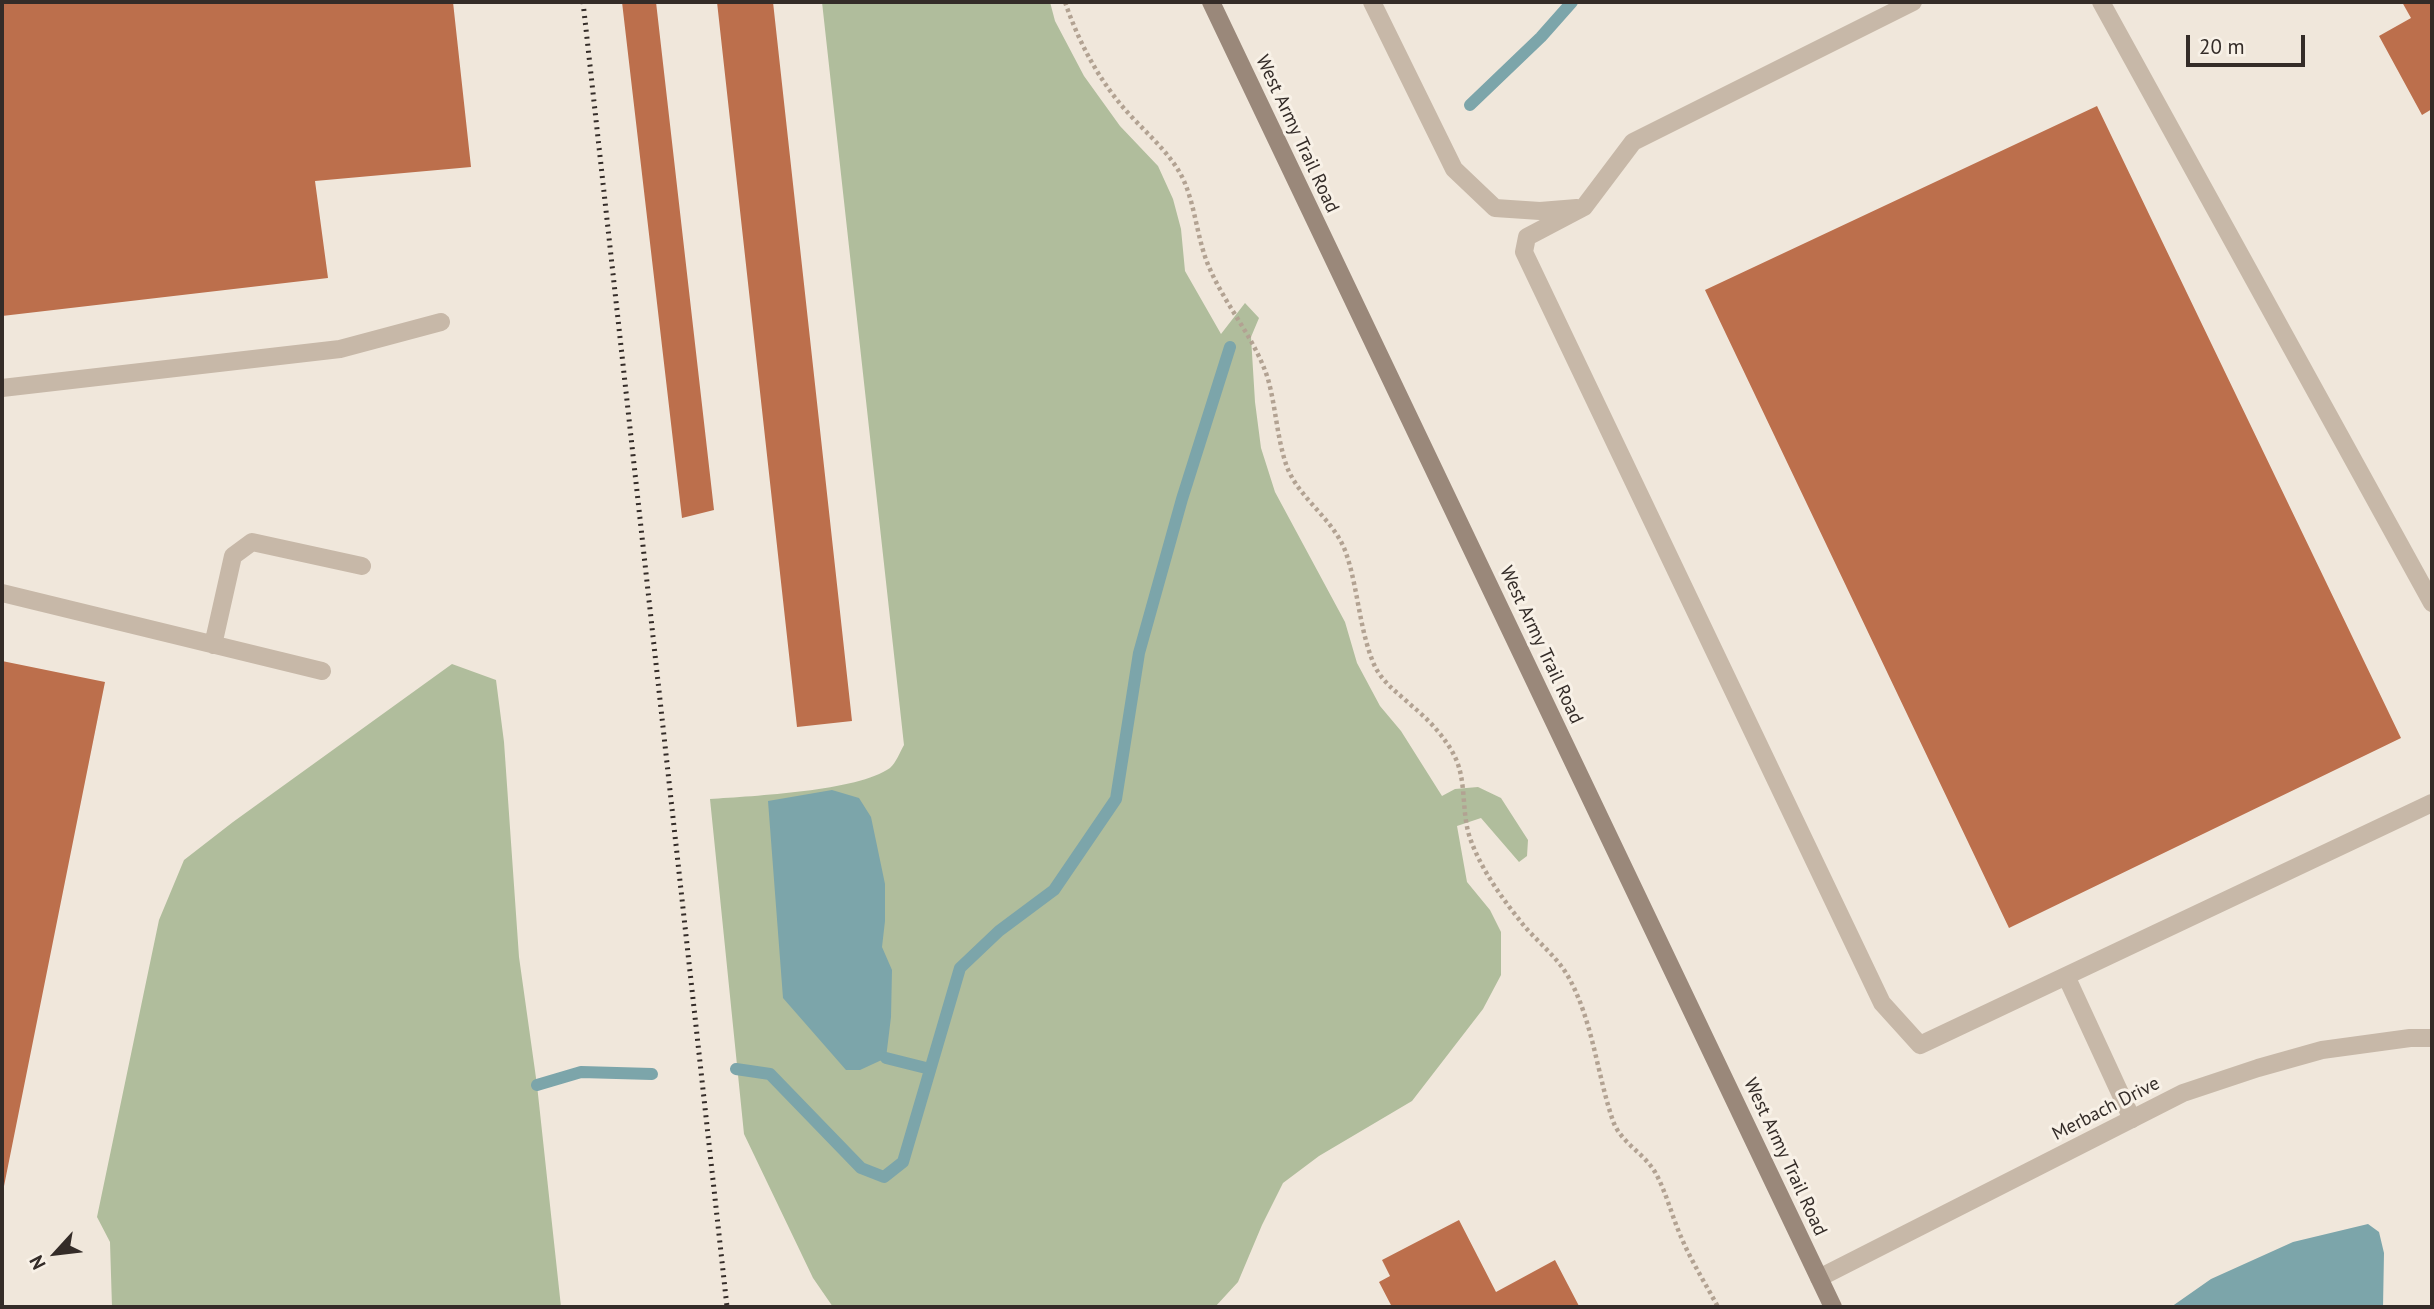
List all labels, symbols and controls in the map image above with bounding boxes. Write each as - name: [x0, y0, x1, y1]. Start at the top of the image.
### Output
- scale bar: [2189, 21, 2308, 65]
- text: 20 m: [2199, 33, 2245, 60]
- street label: West Army Trail Road: [1250, 52, 1344, 216]
- street label: West Army Trail Road: [1494, 563, 1588, 727]
- street label: Merbach Drive: [2049, 1072, 2163, 1146]
- street label: West Army Trail Road: [1738, 1075, 1832, 1239]
- north arrow: [21, 1218, 91, 1288]
- text: N: [24, 1252, 51, 1274]

